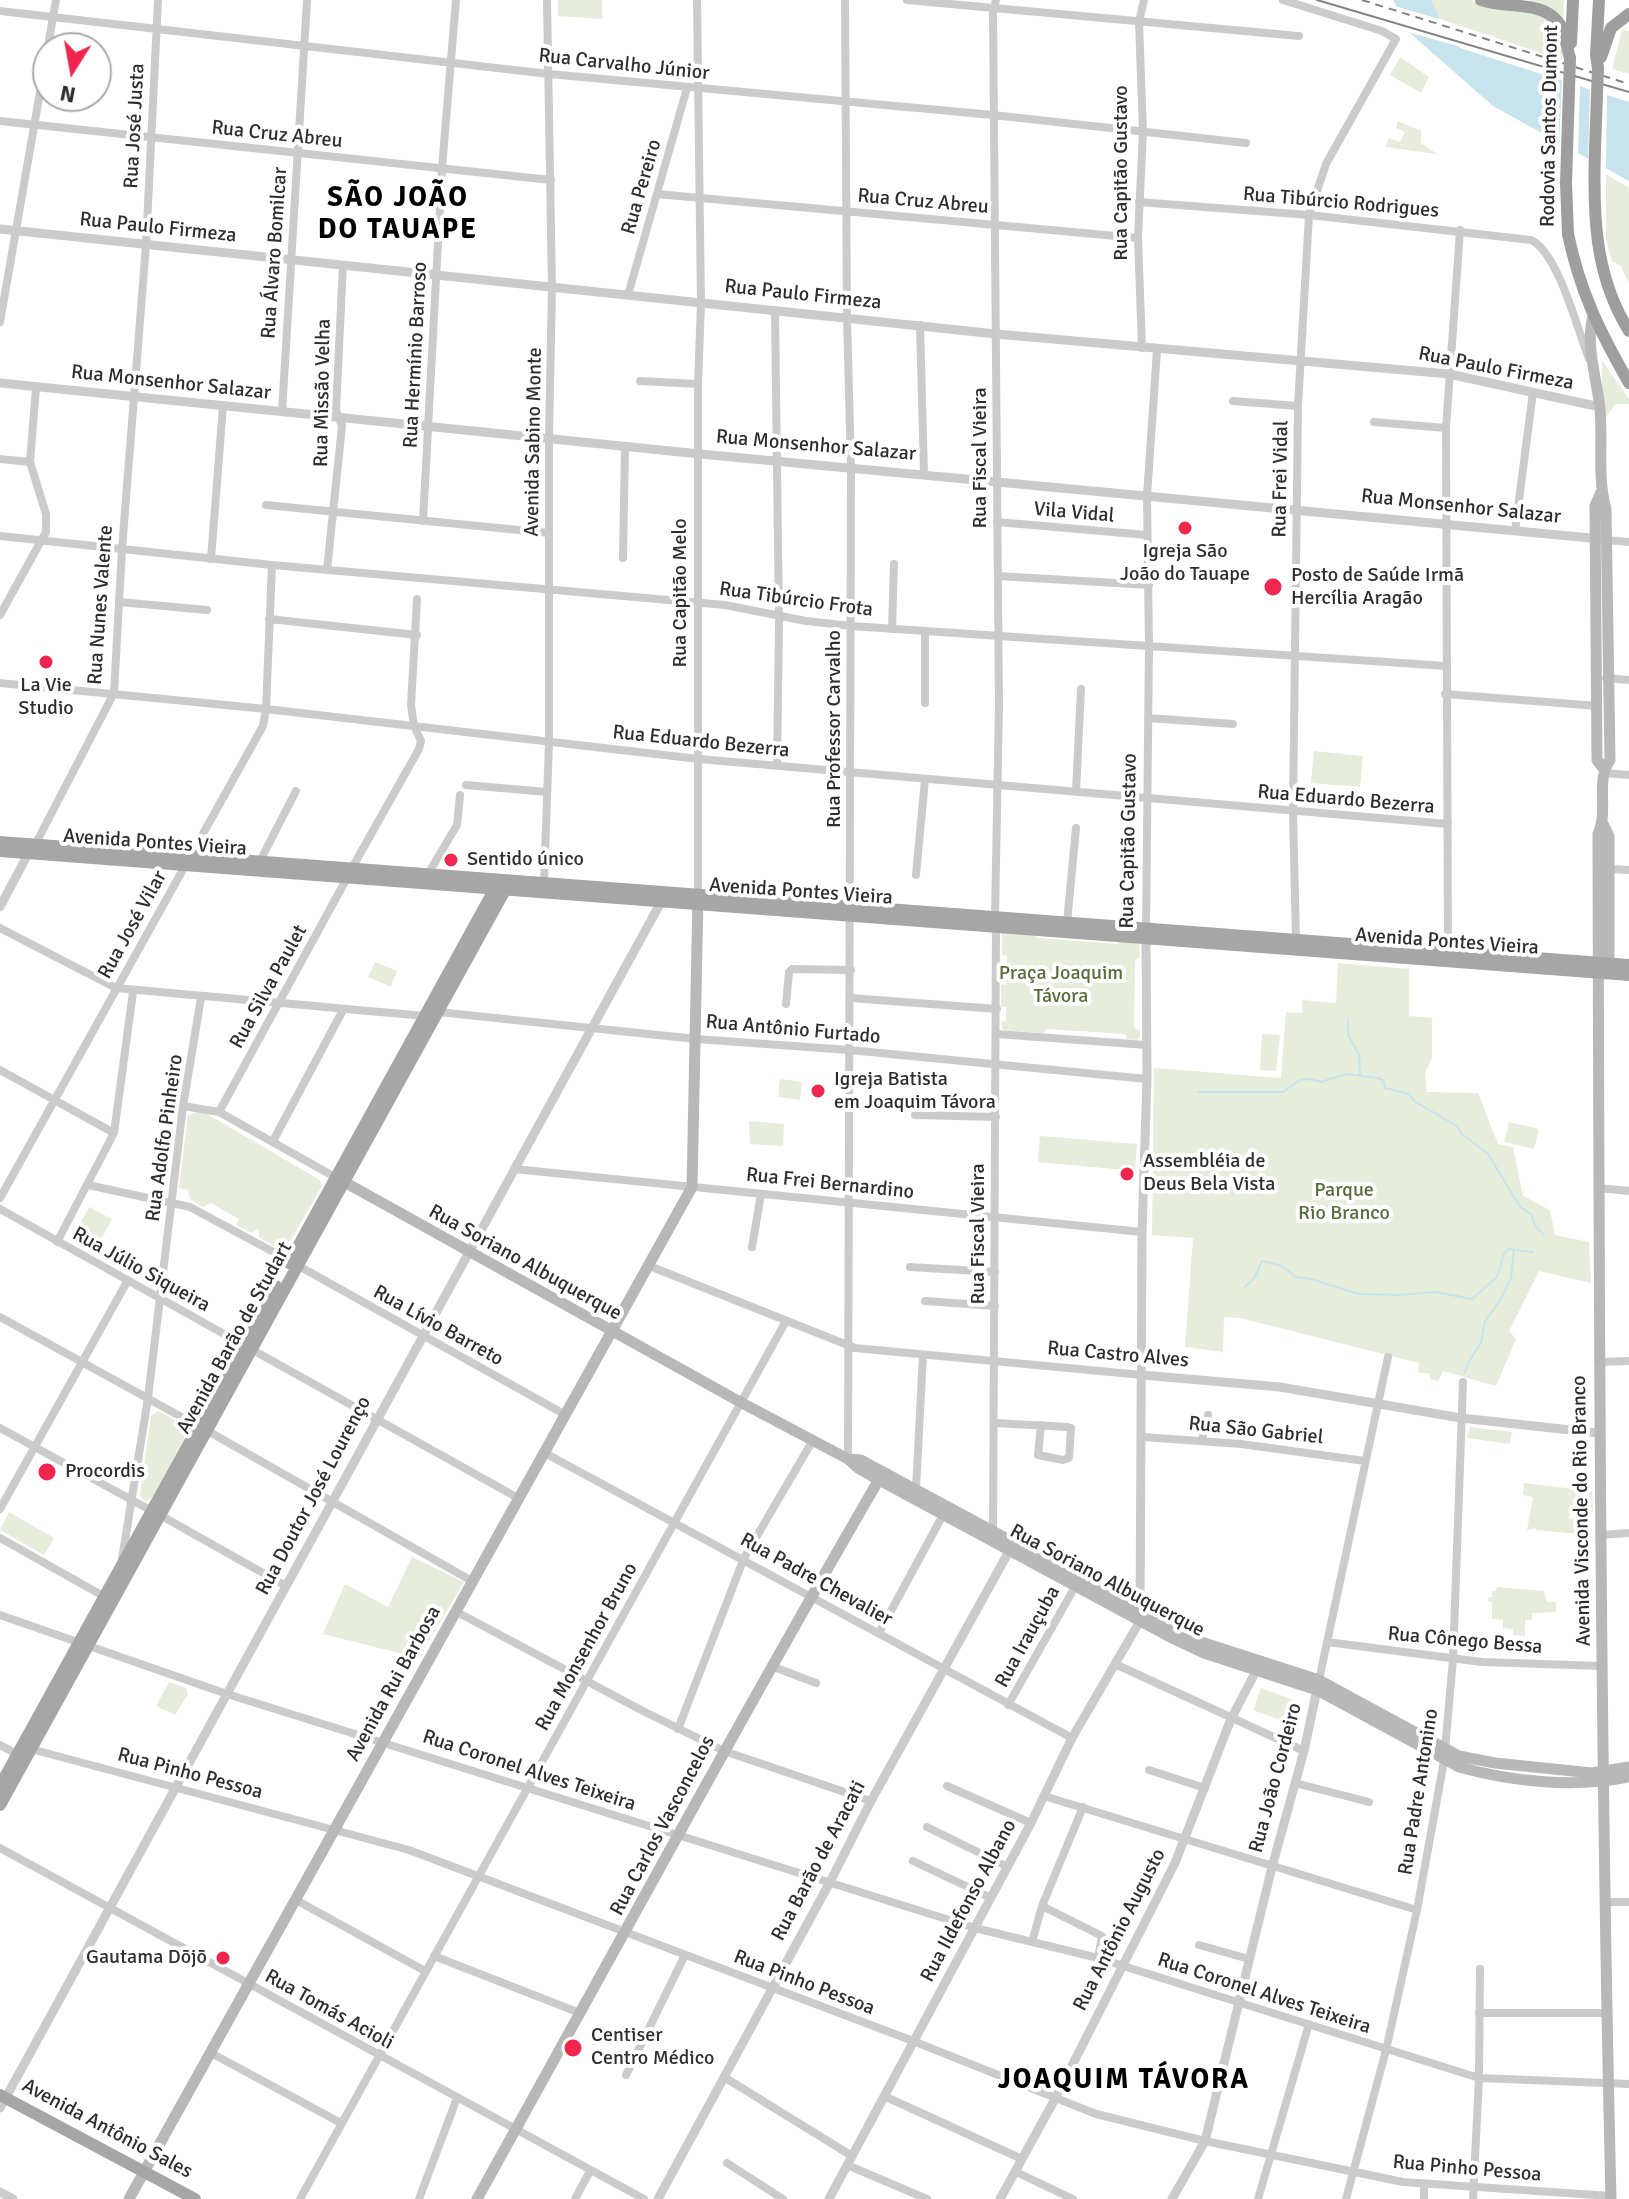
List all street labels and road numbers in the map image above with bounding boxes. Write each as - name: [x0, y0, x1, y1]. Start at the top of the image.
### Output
- street label: Rodovia Santos Dumont: [1536, 25, 1564, 227]
- street label: Rua Carvalho Júnior: [537, 44, 711, 86]
- street label: Rua José Justa: [120, 63, 150, 189]
- street label: Rua Capitão Gustavo: [1110, 85, 1134, 261]
- street label: Rua Cruz Abreu: [210, 116, 344, 154]
- street label: Rua Pereiro: [617, 137, 667, 237]
- street label: Rua Álvaro Bomilcar: [257, 166, 293, 340]
- street label: Rua Tibúrcio Rodrigues: [1242, 182, 1440, 224]
- street label: Rua Cruz Abreu: [856, 184, 990, 220]
- street label: Rua Paulo Firmeza: [78, 208, 238, 248]
- street label: Rua Hermínio Barroso: [399, 261, 433, 449]
- street label: Rua Paulo Firmeza: [723, 275, 883, 315]
- street label: Rua Missão Velha: [310, 319, 336, 467]
- street label: Rua Paulo Firmeza: [1416, 342, 1576, 396]
- street label: Avenida Sabino Monte: [520, 347, 548, 537]
- street label: Rua Monsenhor Salazar: [70, 361, 272, 405]
- street label: Rua Fiscal Vieira: [969, 387, 993, 529]
- street label: Rua Frei Vidal: [1268, 420, 1294, 538]
- street label: Rua Monsenhor Salazar: [715, 425, 917, 467]
- street label: Rua Monsenhor Salazar: [1360, 485, 1562, 529]
- street label: Vila Vidal: [1033, 498, 1115, 528]
- street label: Rua Capitão Melo: [669, 518, 693, 668]
- street label: Rua Nunes Valente: [83, 524, 119, 686]
- street label: Rua Tibúrcio Frota: [718, 577, 874, 623]
- street label: Rua Professor Carvalho: [823, 630, 847, 828]
- street label: Rua Eduardo Bezerra: [611, 721, 791, 763]
- street label: Rua Capitão Gustavo: [1115, 753, 1143, 929]
- street label: Rua Eduardo Bezerra: [1256, 780, 1436, 820]
- street label: Avenida Pontes Vieira: [62, 825, 248, 861]
- street label: Rua José Vilar: [93, 867, 173, 983]
- street label: Avenida Pontes Vieira: [708, 874, 894, 910]
- street label: Rua Silva Paulet: [225, 921, 313, 1053]
- street label: Avenida Pontes Vieira: [1354, 924, 1540, 960]
- street label: Rua Antônio Furtado: [705, 1010, 881, 1050]
- street label: Rua Adolfo Pinheiro: [141, 1053, 189, 1223]
- street label: Rua Frei Bernardino: [745, 1163, 915, 1205]
- street label: Rua Fiscal Vieira: [967, 1163, 991, 1305]
- street label: Rua Soriano Albuquerque: [424, 1200, 626, 1326]
- street label: Rua Júlio Siqueira: [68, 1222, 214, 1318]
- street label: Avenida Barão de Studart: [172, 1238, 298, 1438]
- street label: Rua Lívio Barreto: [369, 1280, 507, 1372]
- street label: Rua Castro Alves: [1046, 1337, 1190, 1373]
- street label: Avenida Visconde do Rio Branco: [1568, 1375, 1596, 1647]
- street label: Rua Doutor José Lourenço: [251, 1392, 377, 1600]
- street label: Rua São Gabriel: [1187, 1412, 1325, 1450]
- street label: Rua Soriano Albuquerque: [1006, 1519, 1208, 1643]
- street label: Rua Padre Chevalier: [736, 1528, 896, 1632]
- street label: Rua Monsenhor Bruno: [531, 1559, 643, 1735]
- street label: Rua Irauçuba: [990, 1582, 1066, 1692]
- street label: Avenida Rui Barbosa: [341, 1602, 447, 1766]
- street label: Rua Cônego Bessa: [1387, 1622, 1543, 1660]
- street label: Rua João Cordeiro: [1244, 1700, 1308, 1856]
- street label: Rua Padre Antonino: [1394, 1707, 1444, 1877]
- street label: Rua Coronel Alves Teixeira: [419, 1725, 639, 1817]
- street label: Rua Carlos Vasconcelos: [605, 1732, 721, 1920]
- street label: Rua Pinho Pessoa: [115, 1743, 265, 1805]
- street label: Rua Barão de Aracati: [767, 1777, 871, 1945]
- street label: Rua Ildefonso Albano: [916, 1816, 1022, 1986]
- street label: Rua Antônio Augusto: [1069, 1845, 1171, 2015]
- street label: Rua Pinho Pessoa: [730, 1945, 878, 2021]
- street label: Rua Coronel Alves Teixeira: [1154, 1948, 1374, 2040]
- street label: Rua Tomás Acioli: [260, 1965, 398, 2055]
- street label: Avenida Antônio Sales: [18, 2074, 196, 2184]
- street label: Rua Pinho Pessoa: [1392, 2151, 1542, 2187]

